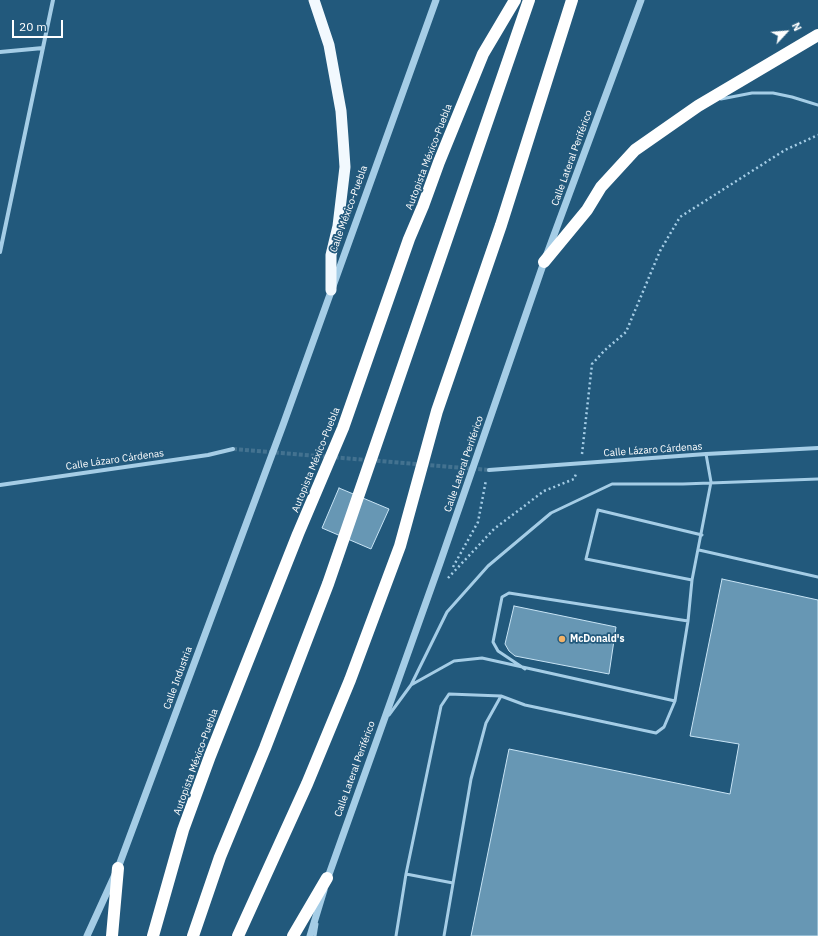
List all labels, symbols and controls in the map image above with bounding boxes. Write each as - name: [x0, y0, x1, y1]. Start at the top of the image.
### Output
- scale bar: [14, 12, 65, 38]
- north arrow: [766, 12, 806, 52]
- text: 20 m: [19, 19, 47, 34]
- text: N: [789, 20, 805, 33]
- street label: Autopista México-Puebla: [403, 102, 455, 212]
- street label: Calle Lateral Periférico: [549, 108, 595, 208]
- street label: Calle México-Puebla: [328, 164, 370, 254]
- street label: Autopista México-Puebla: [289, 406, 343, 514]
- street label: Calle Lateral Periférico: [442, 414, 486, 514]
- street label: Calle Lázaro Cárdenas: [603, 441, 703, 459]
- street label: Calle Lázaro Cárdenas: [65, 447, 165, 473]
- place label: McDonald's: [570, 633, 624, 645]
- marker: McDonald's: [557, 634, 567, 644]
- street label: Calle Industria: [161, 645, 195, 711]
- street label: Autopista México-Puebla: [171, 707, 221, 817]
- street label: Calle Lateral Periférico: [332, 719, 378, 819]

